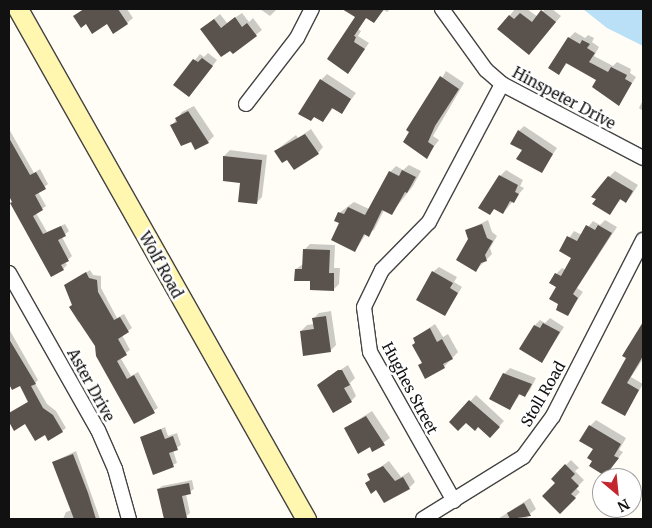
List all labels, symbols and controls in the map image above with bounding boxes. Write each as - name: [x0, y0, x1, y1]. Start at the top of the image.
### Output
- street label: Hinspeter Drive: [509, 63, 619, 133]
- street label: Wolf Road: [135, 229, 187, 301]
- street label: Hughes Street: [378, 339, 442, 437]
- street label: Aster Drive: [64, 345, 118, 425]
- street label: Stoll Road: [517, 358, 569, 430]
- north arrow: [592, 468, 642, 518]
- text: N: [614, 495, 633, 516]

